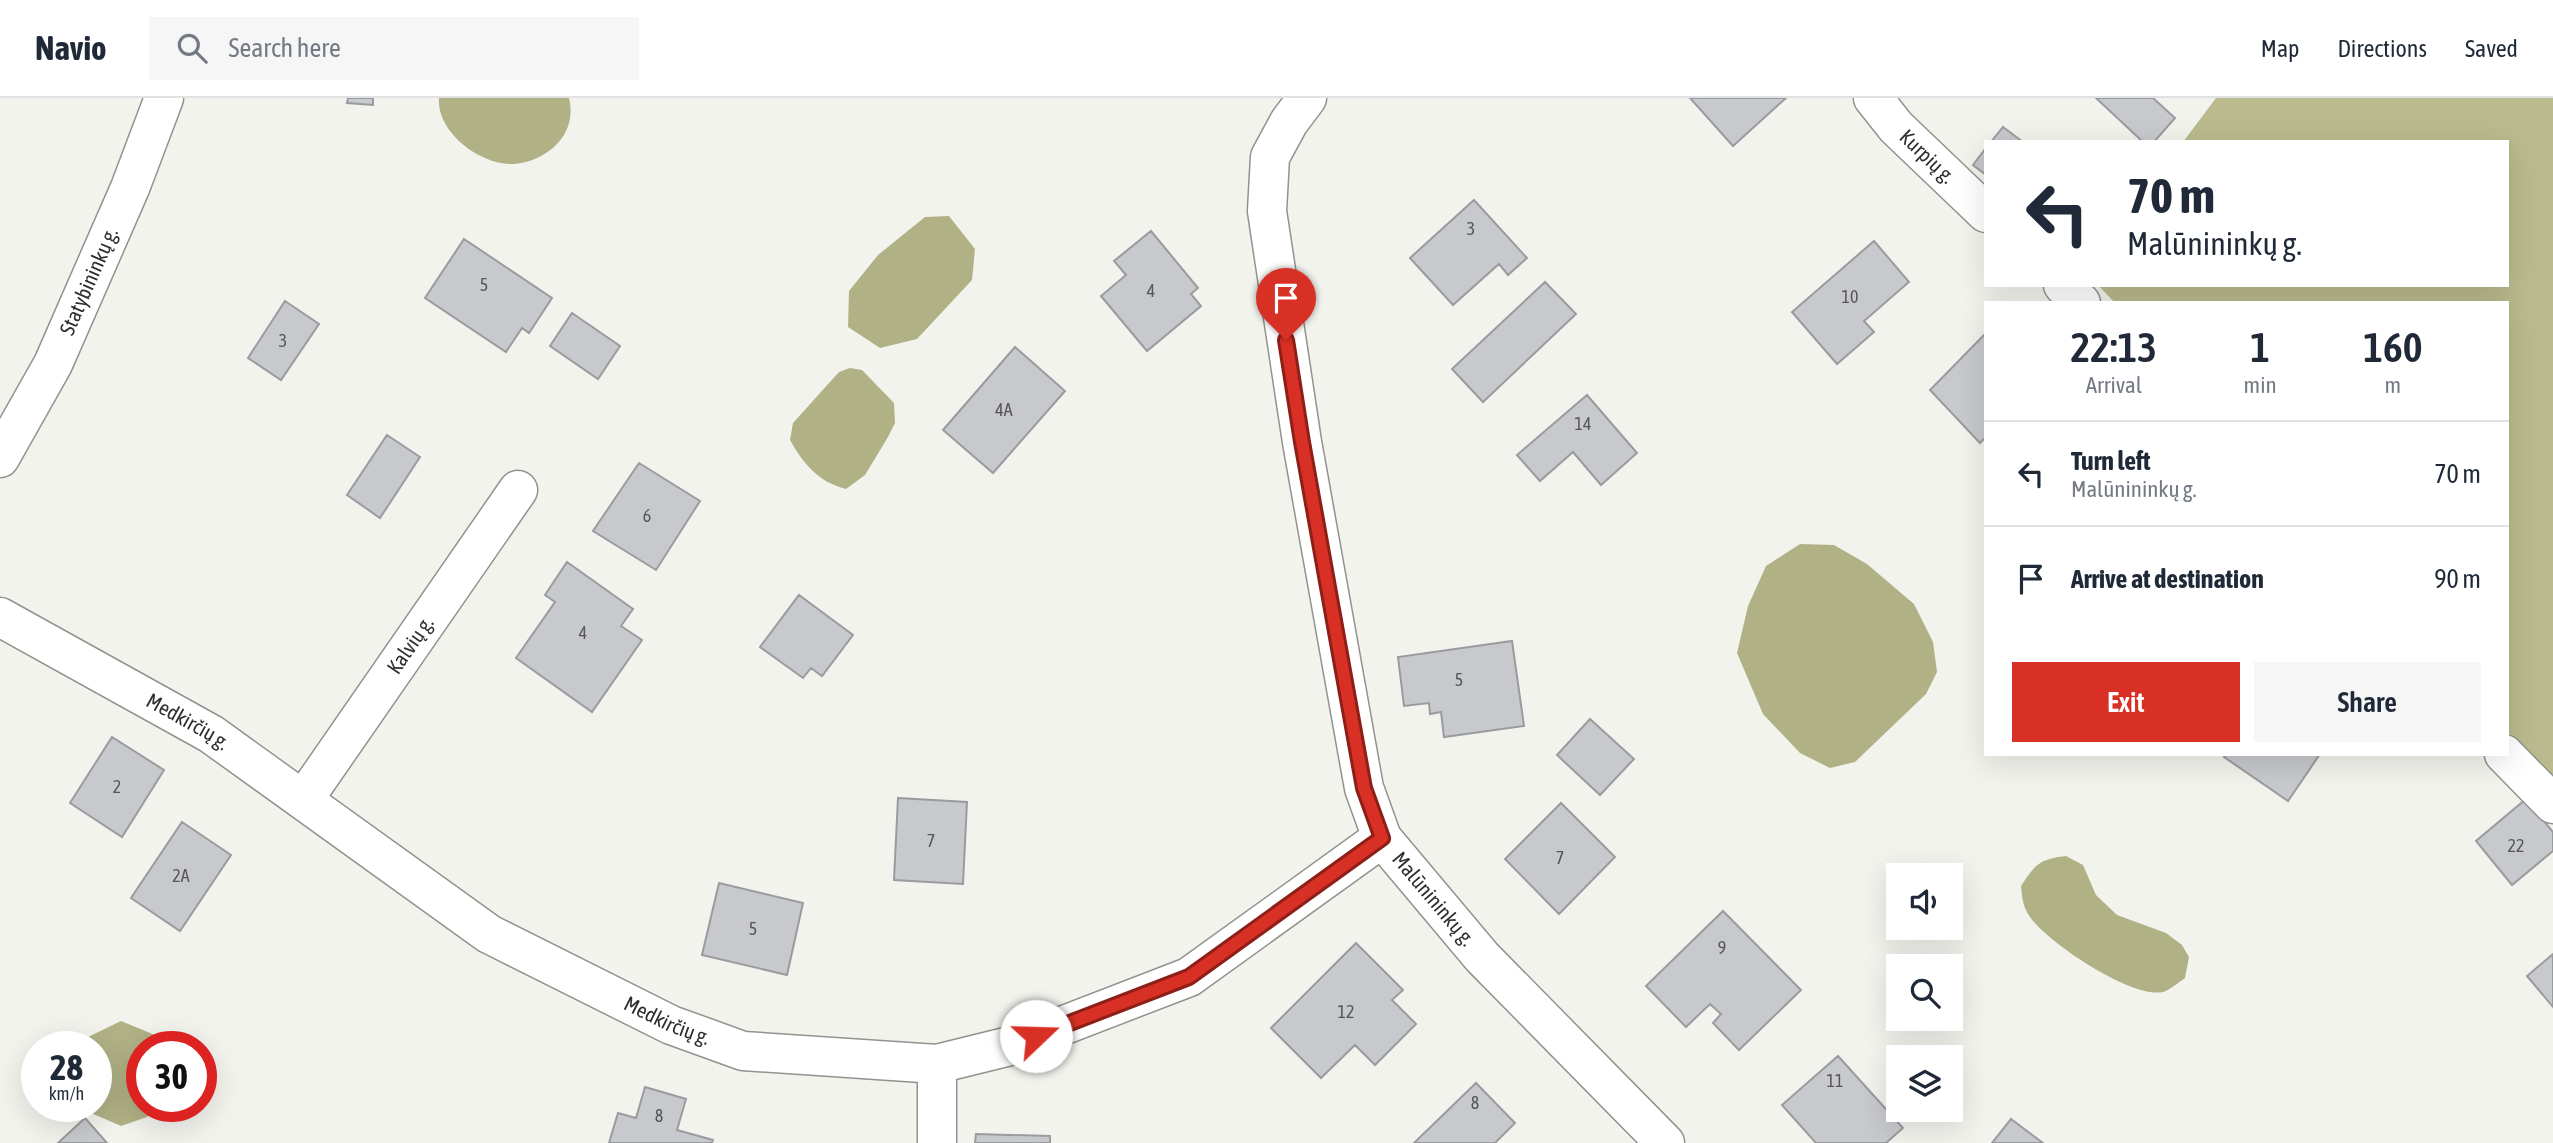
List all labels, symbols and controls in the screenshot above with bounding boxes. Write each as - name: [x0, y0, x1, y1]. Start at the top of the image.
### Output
- search box: [149, 17, 639, 80]
- text: Navio: [35, 29, 107, 67]
- icon: search: [173, 29, 211, 67]
- text: Search here: [229, 33, 341, 63]
- text: Map: [2261, 35, 2299, 62]
- text: Directions: [2337, 35, 2427, 62]
- text: Saved: [2465, 35, 2518, 62]
- street label: Kurpių g.: [1895, 124, 1960, 188]
- text: 70 m: [2127, 167, 2215, 223]
- icon: left: [2012, 168, 2103, 259]
- house number: 3: [1467, 218, 1475, 239]
- street label: Statybininkų g.: [54, 224, 122, 338]
- text: Malūnininkų g.: [2127, 225, 2302, 262]
- pin: [1256, 268, 1316, 340]
- house number: 5: [480, 274, 488, 295]
- icon: arrive: [1267, 279, 1305, 317]
- house number: 4: [1147, 280, 1155, 301]
- house number: 10: [1842, 286, 1858, 307]
- text: 22:13: [2071, 323, 2157, 371]
- text: 1: [2250, 323, 2270, 371]
- text: 160: [2363, 323, 2422, 371]
- house number: 3: [279, 330, 287, 351]
- text: Arrival: [2086, 372, 2142, 398]
- text: min: [2244, 372, 2277, 398]
- text: m: [2385, 372, 2401, 398]
- house number: 4A: [995, 399, 1013, 420]
- house number: 14: [1575, 413, 1591, 434]
- text: Turn left: [2071, 446, 2151, 476]
- icon: left: [2012, 455, 2050, 493]
- text: 70 m: [2434, 459, 2481, 489]
- text: Malūnininkų g.: [2071, 476, 2197, 502]
- house number: 6: [643, 505, 651, 526]
- icon: arrive: [2012, 560, 2050, 598]
- text: Arrive at destination: [2071, 564, 2264, 594]
- text: 90 m: [2434, 564, 2481, 594]
- street label: Kalvių g.: [381, 611, 438, 678]
- house number: 4: [579, 622, 587, 643]
- button: Exit: [2012, 662, 2240, 742]
- button: Share: [2254, 662, 2481, 742]
- house number: 5: [1455, 669, 1463, 690]
- street label: Medkirčių g.: [143, 688, 234, 754]
- house number: 2: [113, 776, 121, 797]
- house number: 7: [927, 830, 935, 851]
- house number: 22: [2508, 835, 2524, 856]
- street label: Malūnininkų g.: [1388, 847, 1480, 950]
- house number: 7: [1556, 847, 1564, 868]
- map controls: [1886, 863, 1963, 1122]
- button: sound: [1886, 863, 1963, 940]
- house number: 2A: [172, 865, 190, 886]
- house number: 5: [749, 918, 757, 939]
- house number: 9: [1718, 937, 1726, 958]
- button: search: [1886, 954, 1963, 1031]
- street label: Medkirčių g.: [620, 991, 714, 1049]
- position arrow: [999, 999, 1073, 1073]
- house number: 12: [1338, 1001, 1354, 1022]
- speed limit sign: 30: [126, 1031, 217, 1122]
- button: layers: [1886, 1045, 1963, 1122]
- text: 28: [50, 1047, 83, 1087]
- house number: 11: [1827, 1070, 1843, 1091]
- text: km/h: [49, 1083, 84, 1104]
- house number: 8: [1471, 1092, 1479, 1113]
- house number: 8: [655, 1105, 663, 1126]

